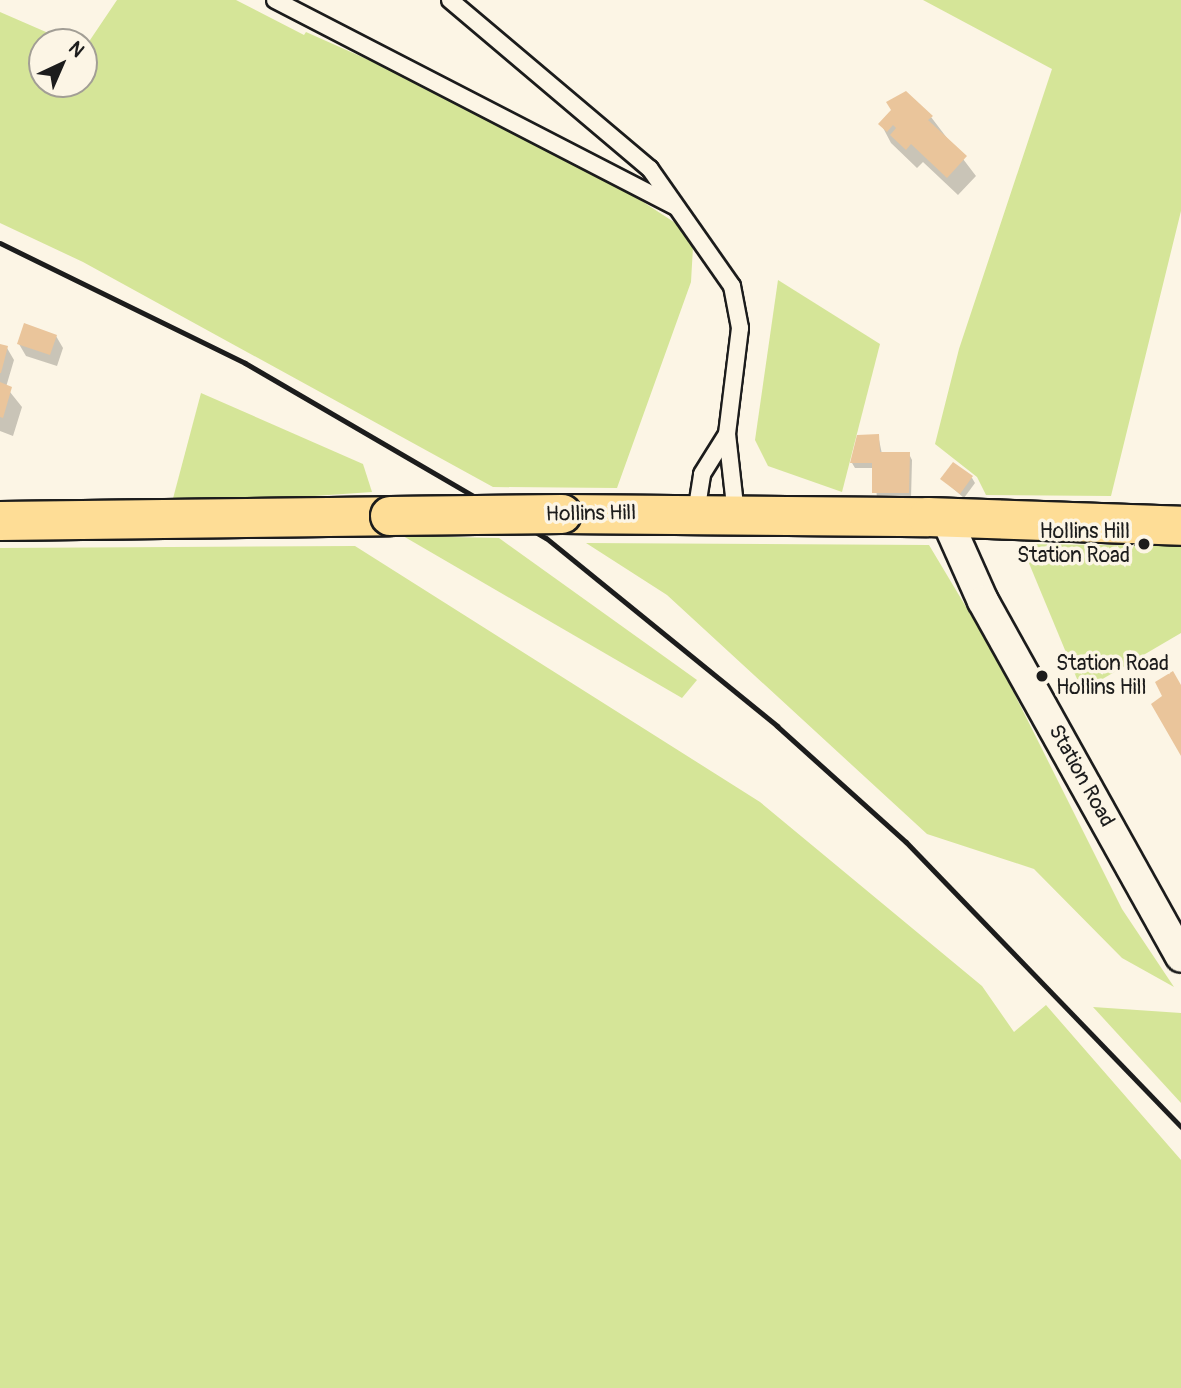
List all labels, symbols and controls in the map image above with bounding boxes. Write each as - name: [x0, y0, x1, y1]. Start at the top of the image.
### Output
- north arrow: [28, 28, 98, 98]
- text: N: [63, 36, 89, 62]
- street label: Hollins Hill: [546, 501, 636, 527]
- place label: Hollins Hill Station Road: [1017, 519, 1130, 569]
- marker: Hollins Hill Station Road: [1136, 536, 1152, 552]
- place label: Station Road Hollins Hill: [1056, 651, 1169, 701]
- marker: Station Road Hollins Hill: [1034, 668, 1050, 684]
- street label: Station Road: [1043, 720, 1119, 832]

